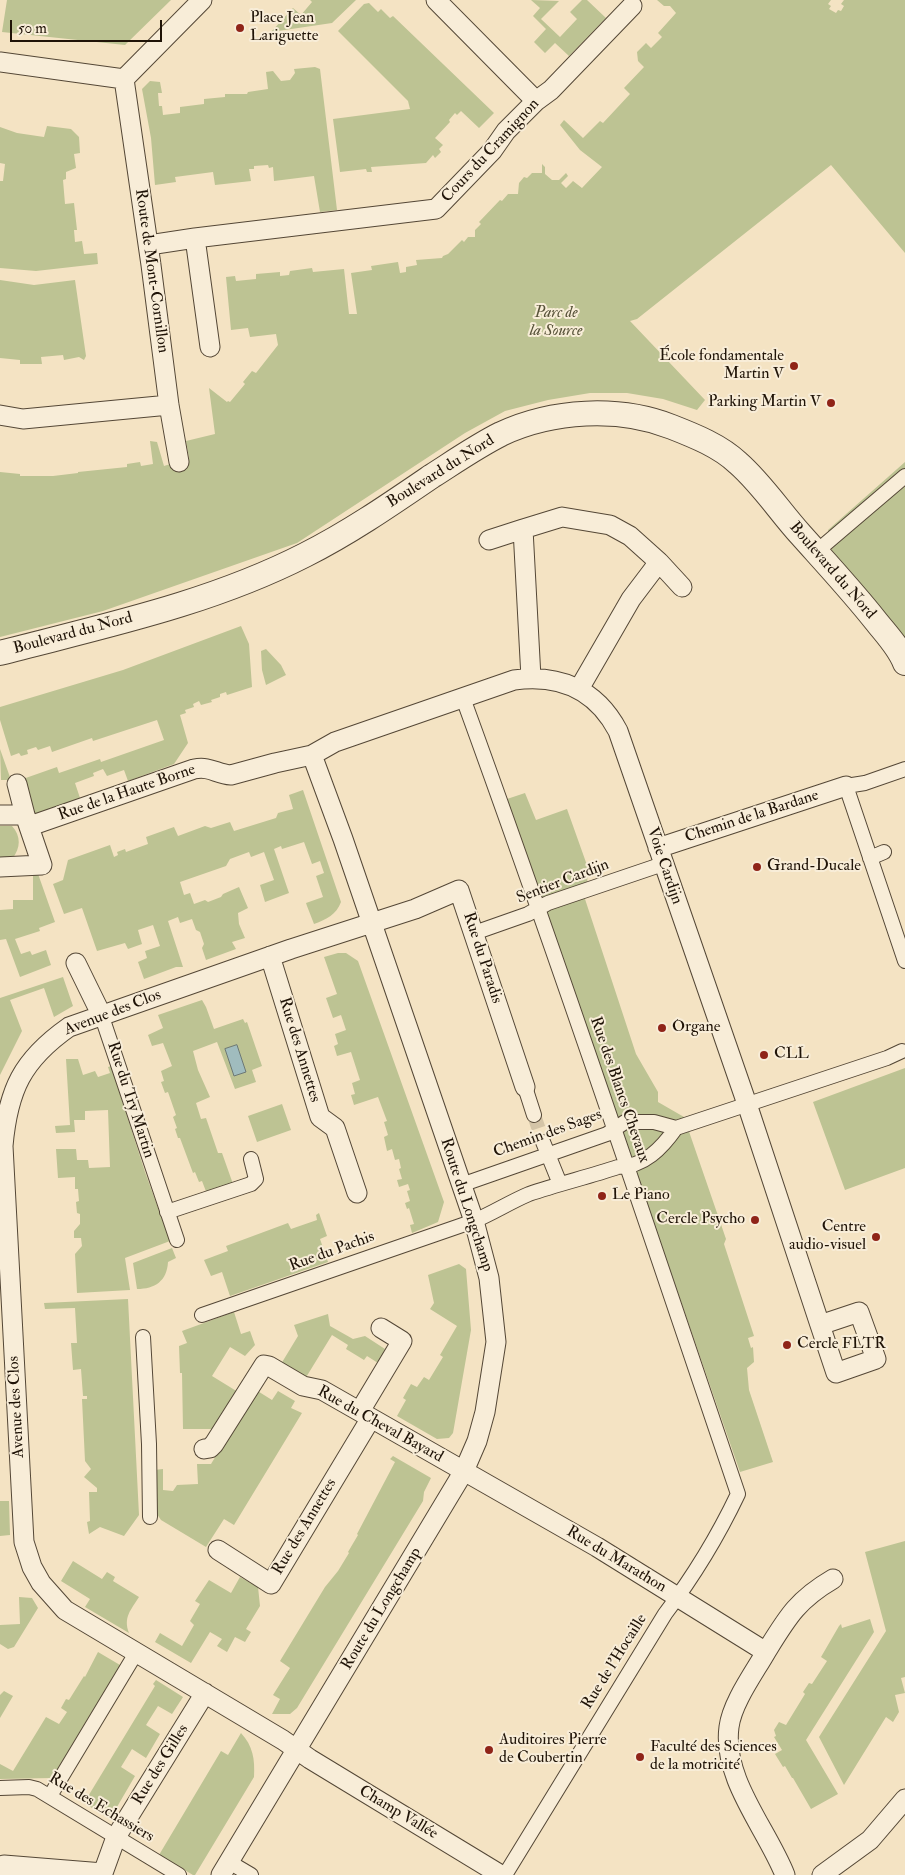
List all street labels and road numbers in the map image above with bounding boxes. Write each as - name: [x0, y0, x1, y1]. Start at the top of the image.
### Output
- street label: Cours du Cramignon: [438, 95, 544, 207]
- street label: Route de Mont-Cornillon: [130, 188, 172, 354]
- street label: Boulevard du Nord: [384, 431, 498, 513]
- street label: Boulevard du Nord: [785, 518, 879, 624]
- street label: Boulevard du Nord: [11, 609, 135, 659]
- street label: Rue de la Haute Borne: [56, 761, 198, 825]
- street label: Chemin de la Bardane: [683, 786, 821, 848]
- street label: Voie Cardijn: [642, 825, 686, 907]
- street label: Sentier Cardijn: [514, 856, 612, 908]
- street label: Rue du Paradis: [458, 910, 506, 1006]
- street label: Avenue des Clos: [62, 986, 164, 1040]
- street label: Rue des Annettes: [274, 995, 324, 1105]
- street label: Rue des Blancs Chevaux: [585, 1014, 653, 1166]
- street label: Rue du Try Martin: [102, 1039, 158, 1161]
- street label: Chemin des Sages: [491, 1105, 605, 1163]
- street label: Route du Longchamp: [435, 1136, 497, 1274]
- street label: Rue du Pachis: [287, 1228, 377, 1276]
- street label: Avenue des Clos: [5, 1356, 29, 1458]
- street label: Rue du Cheval Bayard: [314, 1382, 446, 1468]
- street label: Rue des Annettes: [269, 1475, 341, 1579]
- street label: Rue du Marathon: [563, 1523, 669, 1597]
- street label: Route du Longchamp: [338, 1544, 426, 1674]
- street label: Rue de l'Hocaille: [578, 1611, 652, 1713]
- street label: Rue des Gilles: [129, 1721, 193, 1809]
- street label: Rue des Echassiers: [45, 1769, 157, 1847]
- street label: Champ Vallée: [355, 1782, 441, 1844]

